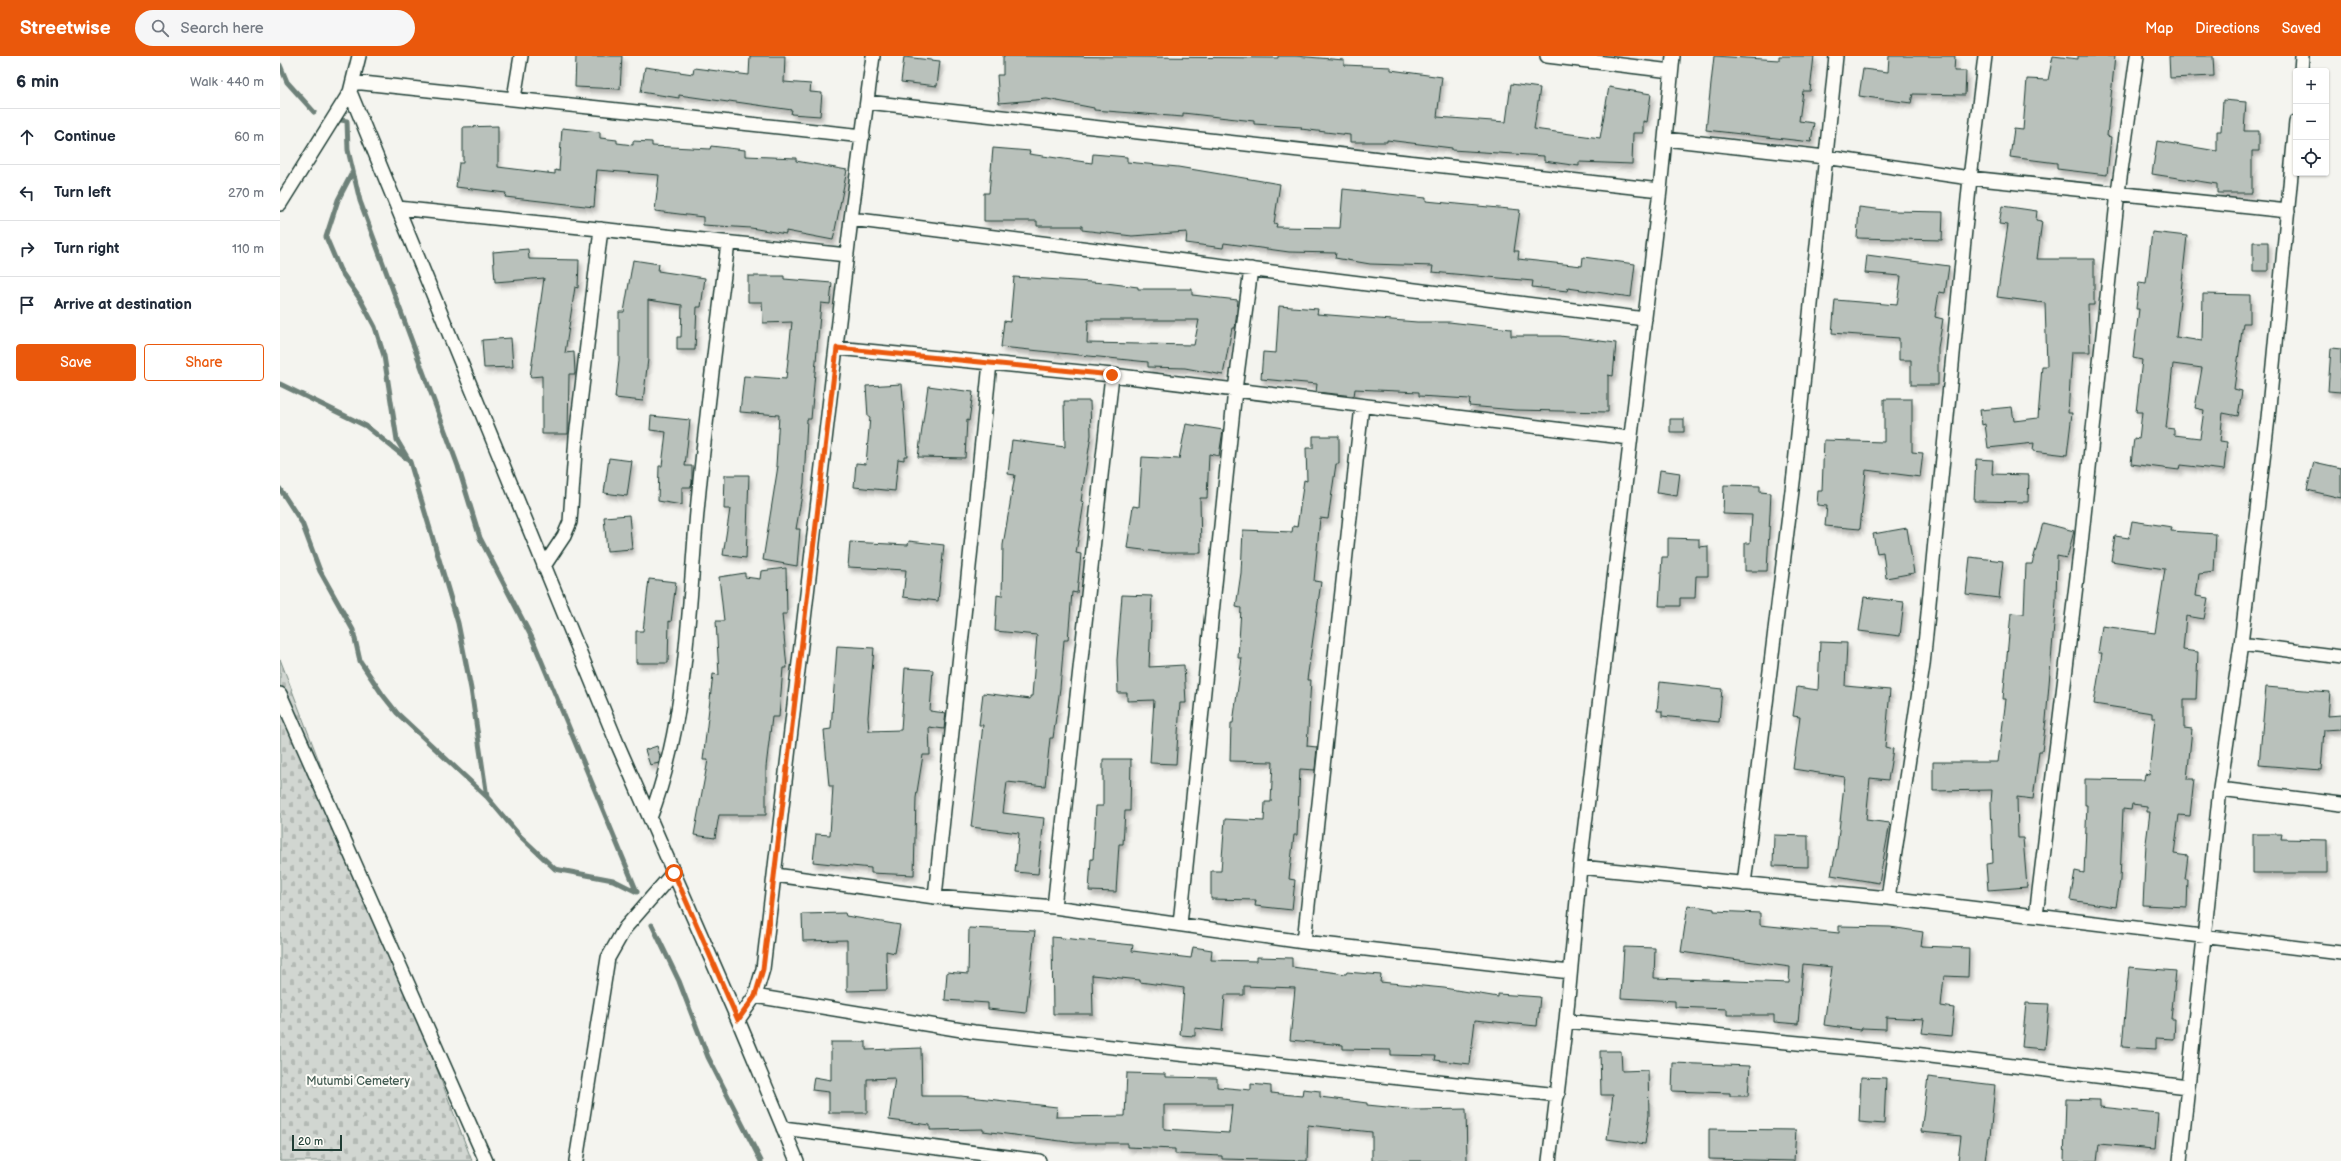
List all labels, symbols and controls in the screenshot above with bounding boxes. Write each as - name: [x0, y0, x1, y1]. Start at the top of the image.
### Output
- search box: [135, 10, 415, 46]
- text: Streetwise: [20, 17, 111, 40]
- icon: search: [149, 17, 171, 39]
- text: Search here: [181, 19, 264, 38]
- text: Map: [2145, 20, 2173, 37]
- text: Directions: [2195, 20, 2260, 37]
- text: Saved: [2282, 20, 2321, 37]
- map controls: [2293, 68, 2329, 176]
- button: +: [2293, 68, 2329, 104]
- text: 6 min: [16, 72, 59, 92]
- text: Walk · 440 m: [190, 74, 264, 90]
- button: −: [2293, 104, 2329, 140]
- icon: ahead: [16, 126, 38, 148]
- text: Continue: [54, 127, 116, 146]
- text: 60 m: [234, 129, 264, 145]
- button: locate: [2293, 140, 2329, 176]
- icon: left: [16, 182, 38, 204]
- text: Turn left: [54, 183, 111, 202]
- text: 270 m: [228, 185, 264, 201]
- icon: right: [16, 238, 38, 260]
- text: Turn right: [54, 239, 119, 258]
- text: 110 m: [232, 241, 264, 257]
- icon: arrive: [16, 294, 38, 316]
- text: Arrive at destination: [54, 295, 192, 314]
- button: Save: [16, 344, 136, 381]
- button: Share: [144, 344, 264, 381]
- route end: [1103, 366, 1121, 384]
- route start: [665, 864, 683, 882]
- park label: Mutumbi Cemetery: [306, 1074, 410, 1089]
- scale bar: [292, 1133, 342, 1152]
- text: 20 m: [298, 1135, 323, 1148]

